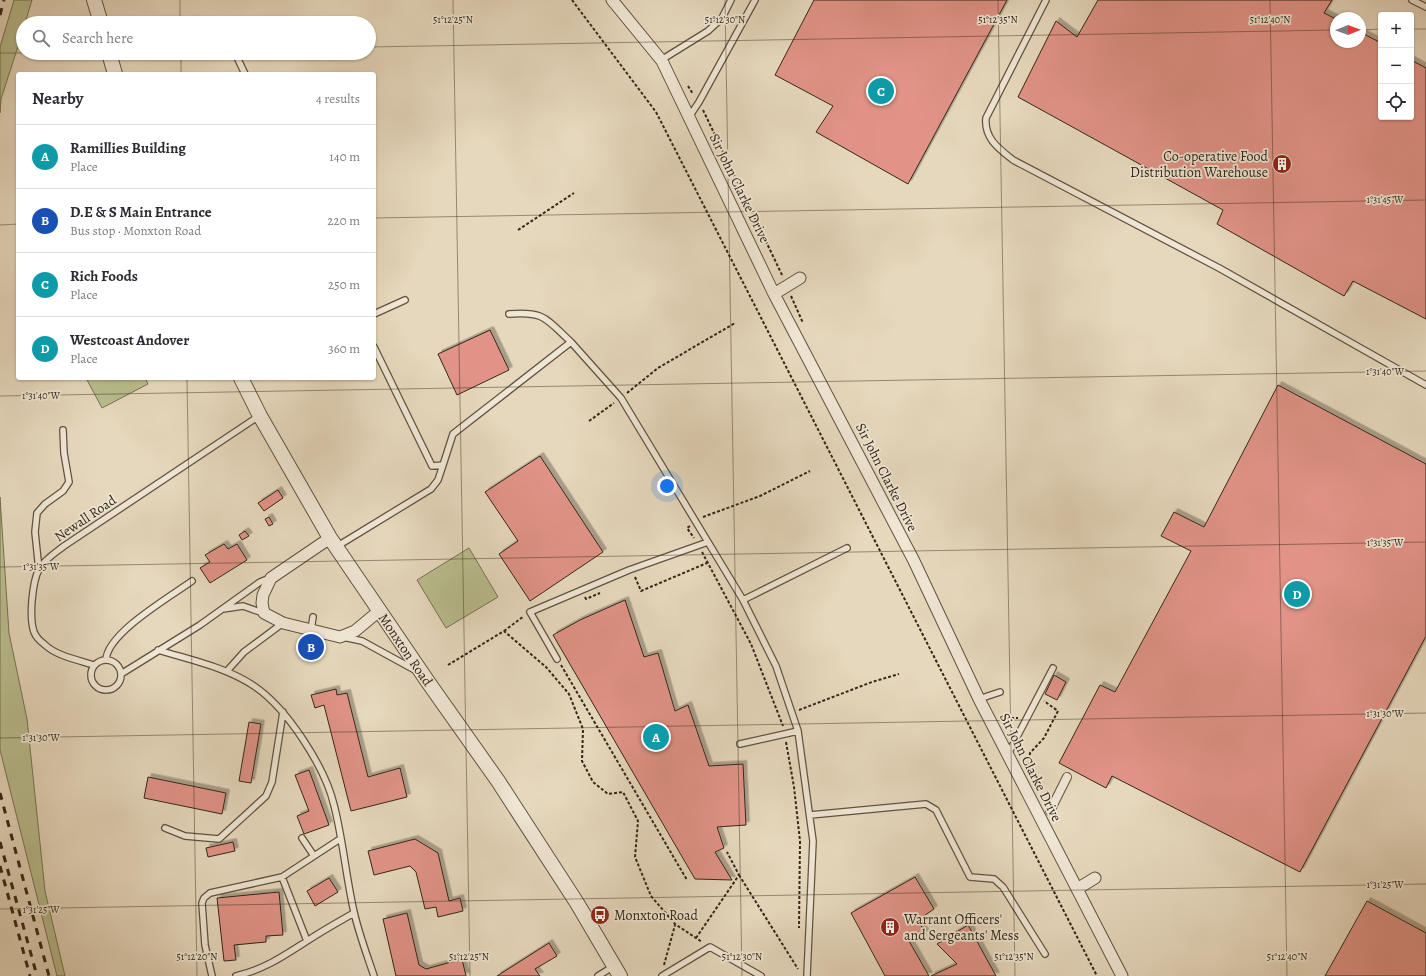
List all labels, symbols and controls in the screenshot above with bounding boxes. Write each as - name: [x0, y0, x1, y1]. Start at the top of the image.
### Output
- north arrow: [1330, 12, 1366, 48]
- map controls: [1378, 12, 1414, 120]
- button: +: [1378, 12, 1414, 48]
- text: 51°12'25"N: [433, 13, 473, 26]
- text: 51°12'30"N: [705, 13, 745, 26]
- text: 51°12'35"N: [978, 13, 1018, 26]
- text: 51°12'40"N: [1250, 13, 1290, 26]
- search box: [16, 16, 376, 60]
- icon: search: [30, 27, 52, 49]
- text: Search here: [62, 28, 133, 48]
- button: −: [1378, 48, 1414, 84]
- pin: C: [868, 76, 894, 106]
- button: locate: [1378, 84, 1414, 120]
- text: Nearby: [32, 87, 83, 110]
- text: 4 results: [316, 90, 360, 107]
- street label: Sir John Clarke Drive: [705, 130, 774, 246]
- text: Ramillies Building: [70, 138, 186, 158]
- place label: Co-operative Food Distribution Warehouse: [1130, 147, 1268, 182]
- text: A: [41, 148, 49, 165]
- text: 140 m: [329, 148, 360, 165]
- building icon: Co-operative Food Distribution Warehouse: [1271, 153, 1293, 175]
- text: Place: [70, 158, 98, 175]
- text: 1°31'45"W: [1367, 193, 1404, 206]
- text: D.E & S Main Entrance: [70, 202, 212, 222]
- text: B: [41, 212, 49, 229]
- text: 220 m: [327, 212, 360, 229]
- text: Bus stop · Monxton Road: [70, 222, 201, 239]
- text: Rich Foods: [70, 266, 138, 286]
- text: C: [41, 276, 49, 293]
- text: 250 m: [328, 276, 360, 293]
- text: Place: [70, 286, 98, 303]
- text: Westcoast Andover: [70, 330, 189, 350]
- text: D: [40, 340, 50, 357]
- text: 360 m: [328, 340, 360, 357]
- text: Place: [70, 350, 98, 367]
- text: 1°31'40"W: [1366, 365, 1405, 378]
- text: 1°31'40"W: [22, 389, 61, 402]
- street label: Sir John Clarke Drive: [851, 420, 922, 535]
- your location: [657, 476, 677, 496]
- street label: Newall Road: [51, 490, 120, 546]
- text: 1°31'35"W: [1367, 536, 1404, 549]
- text: 1°31'35"W: [23, 560, 60, 573]
- pin: D: [1284, 579, 1310, 609]
- street label: Monxton Road: [374, 610, 437, 690]
- pin: B: [298, 632, 324, 662]
- text: 1°31'30"W: [1366, 707, 1404, 720]
- street label: Sir John Clarke Drive: [995, 710, 1066, 825]
- pin: A: [643, 722, 669, 752]
- text: 1°31'30"W: [22, 731, 60, 744]
- text: 1°31'25"W: [1366, 878, 1404, 891]
- text: 1°31'25"W: [22, 903, 60, 916]
- bus stop icon: Monxton Road: [589, 904, 611, 926]
- place label: Monxton Road: [614, 906, 699, 925]
- place label: Warrant Officers' and Sergeants' Mess: [903, 910, 1019, 945]
- building icon: Warrant Officers' and Sergeants' Mess: [879, 916, 901, 938]
- text: 51°12'20"N: [177, 950, 217, 963]
- text: 51°12'25"N: [449, 950, 489, 963]
- text: 51°12'30"N: [722, 950, 762, 963]
- text: 51°12'35"N: [994, 950, 1034, 963]
- text: 51°12'40"N: [1267, 950, 1307, 963]

